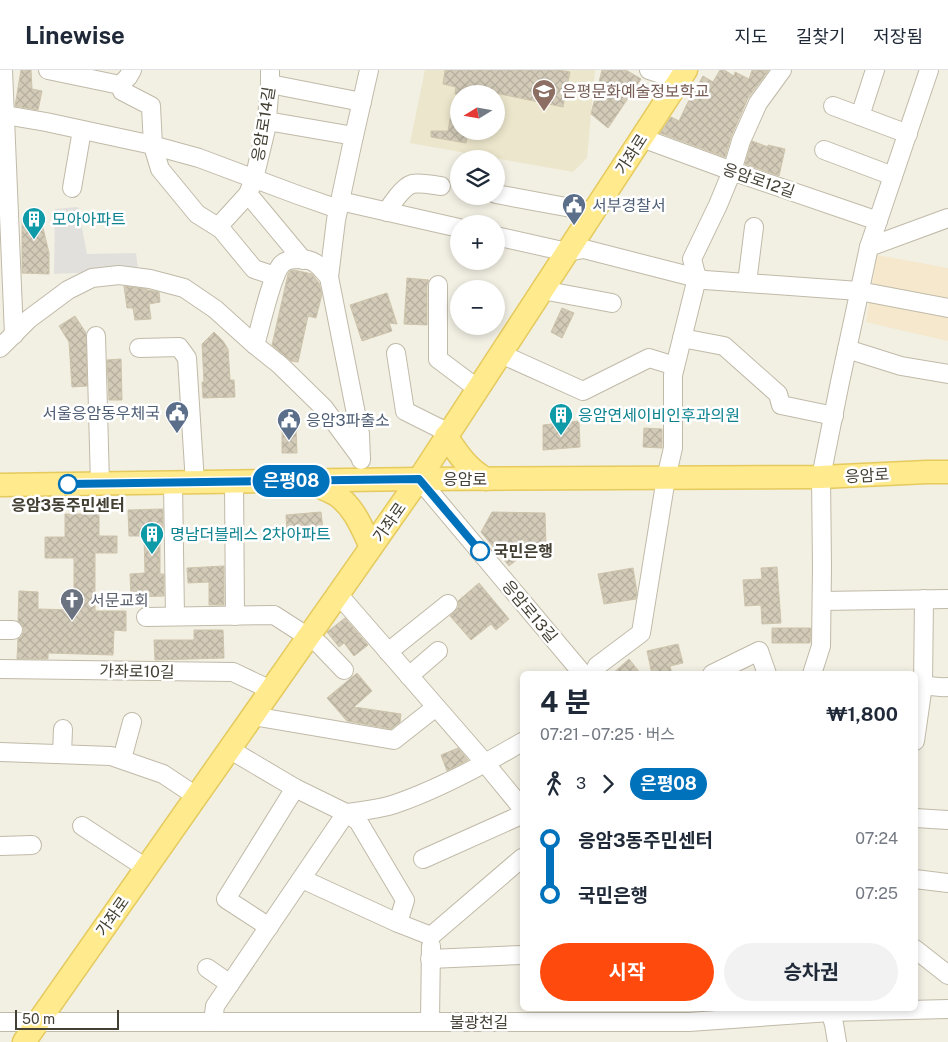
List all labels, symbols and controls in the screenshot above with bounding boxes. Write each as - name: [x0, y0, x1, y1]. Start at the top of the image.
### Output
- text: Linewise: [25, 21, 125, 49]
- text: 지도: [735, 26, 768, 47]
- text: 길찾기: [796, 26, 845, 47]
- text: 저장됨: [873, 26, 923, 47]
- school or university icon: 은평문화예술정보학교: [531, 78, 557, 112]
- place label: 은평문화예술정보학교: [562, 82, 709, 101]
- street label: 응암로14길: [248, 85, 279, 163]
- north arrow: [450, 85, 505, 140]
- map controls: [450, 85, 505, 335]
- street label: 가좌로: [611, 130, 652, 178]
- button: layers: [450, 150, 505, 205]
- street label: 응암로12길: [720, 159, 797, 202]
- public building icon: 서부경찰서: [561, 192, 587, 226]
- place label: 서부경찰서: [592, 196, 666, 215]
- building icon: 모아아파트: [21, 206, 47, 240]
- place label: 모아아파트: [52, 210, 126, 229]
- button: +: [450, 215, 505, 270]
- button: −: [450, 280, 505, 335]
- public building icon: 서울응암동우체국: [164, 400, 190, 434]
- building icon: 응암연세이비인후과의원: [548, 402, 574, 436]
- place label: 서울응암동우체국: [42, 404, 160, 423]
- place label: 응암연세이비인후과의원: [578, 406, 740, 425]
- public building icon: 응암3파출소: [276, 407, 302, 441]
- place label: 응암3파출소: [306, 411, 390, 430]
- line badge: 은평08: [256, 465, 326, 497]
- street label: 응암로: [844, 465, 890, 486]
- text: 은평08: [263, 470, 319, 491]
- street label: 응암로: [443, 470, 487, 489]
- marker: 응암3동주민센터: [58, 474, 78, 494]
- place label: 응암3동주민센터: [11, 496, 125, 515]
- street label: 가좌로: [369, 499, 410, 546]
- building icon: 명남더블레스 2차아파트: [139, 521, 165, 555]
- place label: 명남더블레스 2차아파트: [170, 525, 331, 544]
- marker: 국민은행: [470, 541, 490, 561]
- place label: 국민은행: [494, 542, 553, 561]
- street label: 응암로13길: [498, 576, 561, 646]
- church icon: 서문교회: [59, 587, 85, 621]
- place label: 서문교회: [90, 591, 149, 610]
- street label: 가좌로10길: [99, 661, 175, 682]
- text: 4 분: [540, 685, 590, 718]
- text: ₩1,800: [826, 703, 898, 725]
- text: 07:21 – 07:25 · 버스: [540, 725, 675, 744]
- icon: walk: [540, 770, 568, 798]
- icon: forward: [594, 770, 622, 798]
- text: 은평08: [640, 773, 697, 794]
- text: 3: [576, 774, 586, 793]
- text: 응암3동주민센터: [578, 829, 713, 851]
- text: 07:24: [855, 829, 898, 848]
- text: 국민은행: [578, 884, 648, 906]
- text: 07:25: [855, 884, 898, 903]
- street label: 가좌로: [92, 893, 133, 940]
- button: 시작: [540, 943, 714, 1001]
- button: 승차권: [724, 943, 898, 1001]
- scale bar: [15, 1007, 119, 1030]
- text: 50 m: [22, 1011, 55, 1027]
- street label: 불광천길: [450, 1013, 508, 1032]

